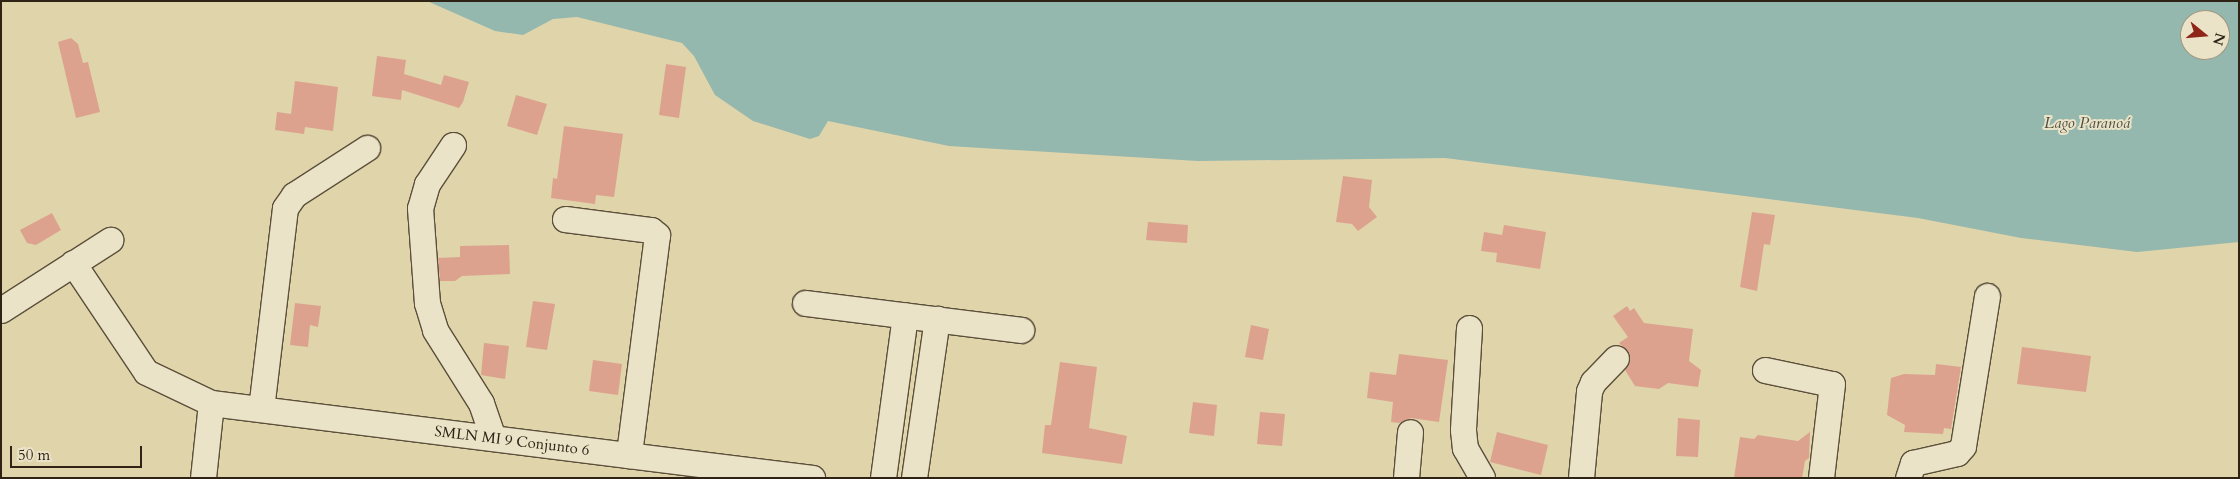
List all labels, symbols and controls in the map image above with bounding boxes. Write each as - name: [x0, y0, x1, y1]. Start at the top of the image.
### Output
- north arrow: [2180, 10, 2230, 60]
- text: N: [2208, 31, 2230, 48]
- water label: Lago Paranoá: [2044, 113, 2130, 133]
- street label: SMLN MI 9 Conjunto 6: [433, 423, 591, 459]
- scale bar: [12, 436, 145, 468]
- text: 50 m: [18, 445, 50, 465]

